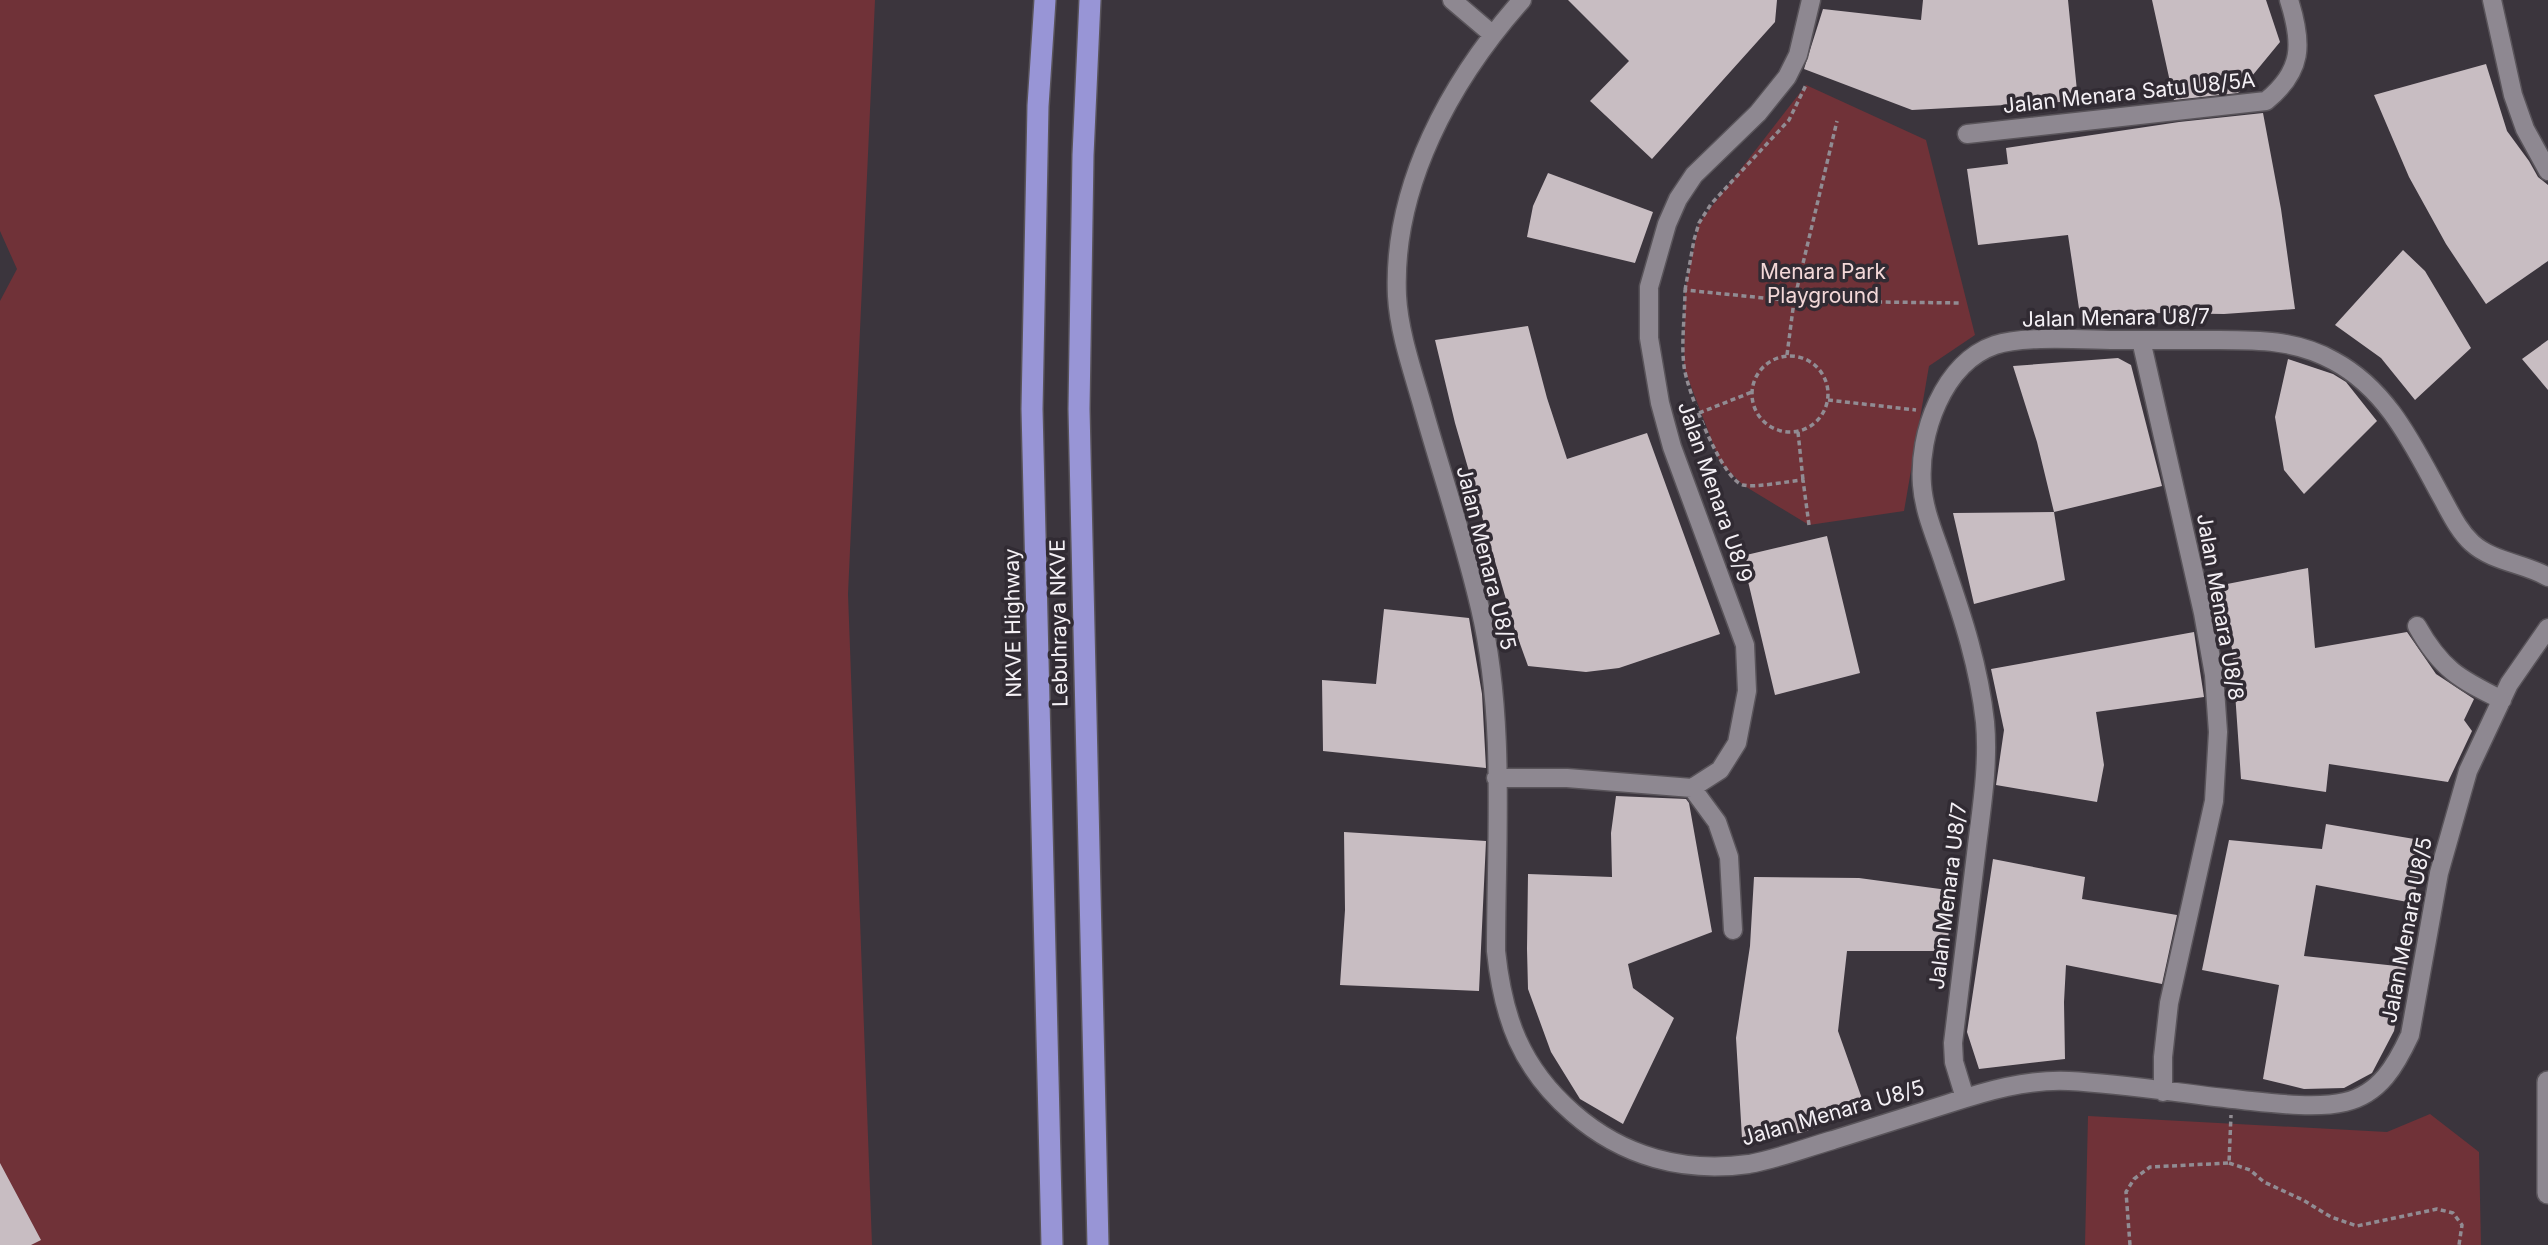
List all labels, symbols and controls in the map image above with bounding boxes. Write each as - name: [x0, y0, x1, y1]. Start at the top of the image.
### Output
- street label: Jalan Menara Satu U8/5A: [2001, 67, 2257, 118]
- park label: Menara Park Playground: [1760, 259, 1886, 308]
- street label: Jalan Menara U8/7: [2022, 303, 2210, 332]
- street label: Jalan Menara U8/9: [1673, 398, 1758, 585]
- street label: Jalan Menara U8/5: [1452, 463, 1521, 653]
- street label: Jalan Menara U8/8: [2192, 512, 2249, 702]
- street label: Lebuhraya NKVE: [1045, 539, 1072, 707]
- street label: NKVE Highway: [999, 548, 1026, 698]
- street label: Jalan Menara U8/7: [1924, 801, 1971, 991]
- street label: Jalan Menara U8/5: [2376, 835, 2437, 1025]
- street label: Jalan Menara U8/5: [1739, 1074, 1927, 1151]

